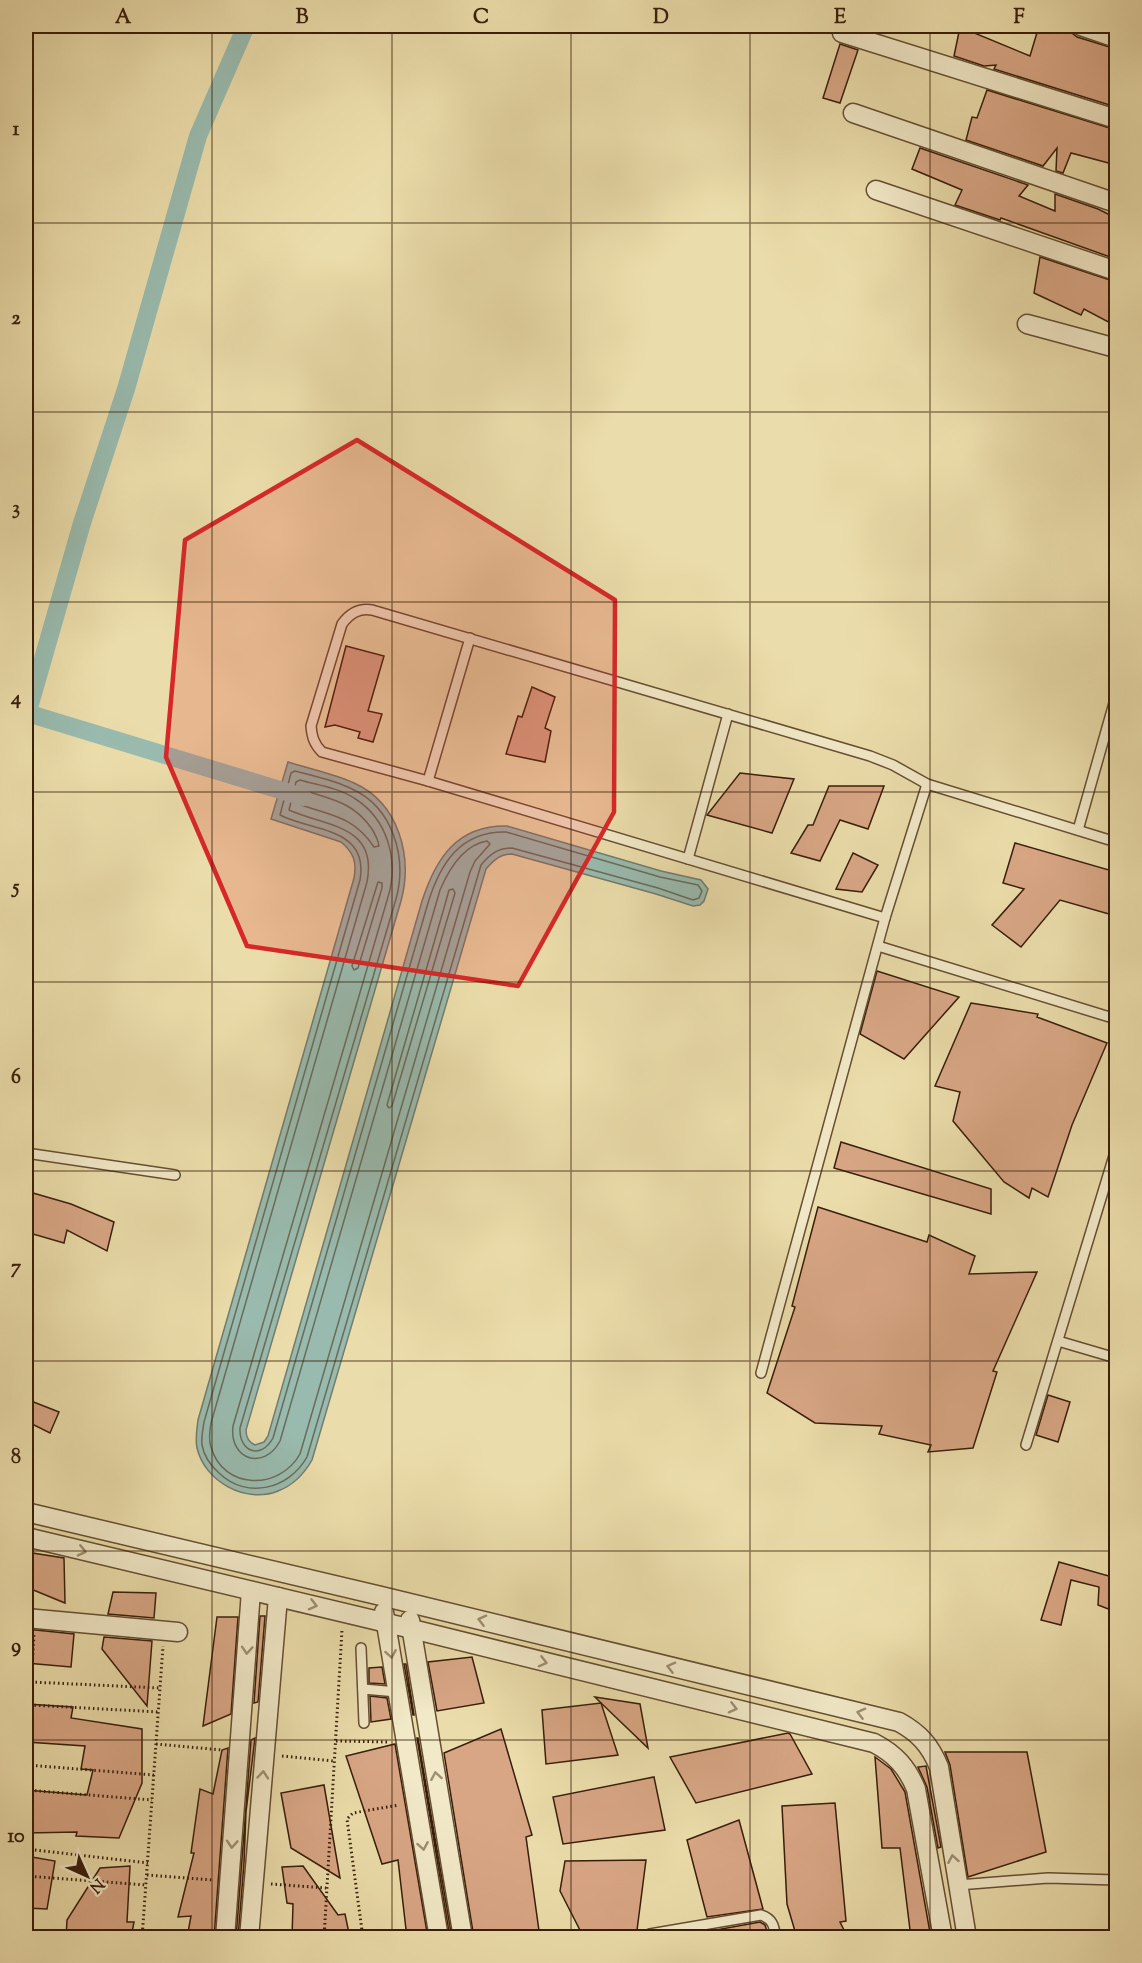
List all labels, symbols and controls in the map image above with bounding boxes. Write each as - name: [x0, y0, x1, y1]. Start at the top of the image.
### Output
- text: A: [115, 4, 132, 33]
- text: B: [296, 4, 309, 33]
- text: C: [473, 4, 489, 33]
- text: D: [653, 4, 669, 33]
- text: E: [834, 4, 847, 33]
- text: F: [1013, 4, 1025, 33]
- text: 1: [13, 116, 20, 145]
- text: 2: [11, 305, 21, 334]
- text: 3: [12, 495, 20, 524]
- text: 4: [10, 685, 21, 714]
- text: 5: [11, 874, 20, 903]
- text: 6: [11, 1064, 21, 1093]
- text: 7: [11, 1254, 22, 1283]
- text: 8: [11, 1444, 21, 1473]
- one-way arrow: [77, 1543, 87, 1556]
- one-way arrow: [308, 1598, 318, 1611]
- one-way arrow: [477, 1615, 487, 1628]
- text: 9: [11, 1633, 21, 1662]
- one-way arrow: [241, 1645, 254, 1654]
- one-way arrow: [384, 1648, 397, 1658]
- one-way arrow: [538, 1654, 548, 1667]
- one-way arrow: [666, 1661, 676, 1674]
- one-way arrow: [727, 1701, 737, 1714]
- one-way arrow: [856, 1707, 866, 1720]
- one-way arrow: [256, 1770, 269, 1779]
- one-way arrow: [431, 1772, 443, 1781]
- text: 10: [7, 1823, 25, 1852]
- one-way arrow: [226, 1839, 239, 1848]
- one-way arrow: [417, 1841, 429, 1851]
- north arrow: [57, 1846, 117, 1906]
- one-way arrow: [948, 1855, 960, 1864]
- text: N: [83, 1872, 108, 1898]

